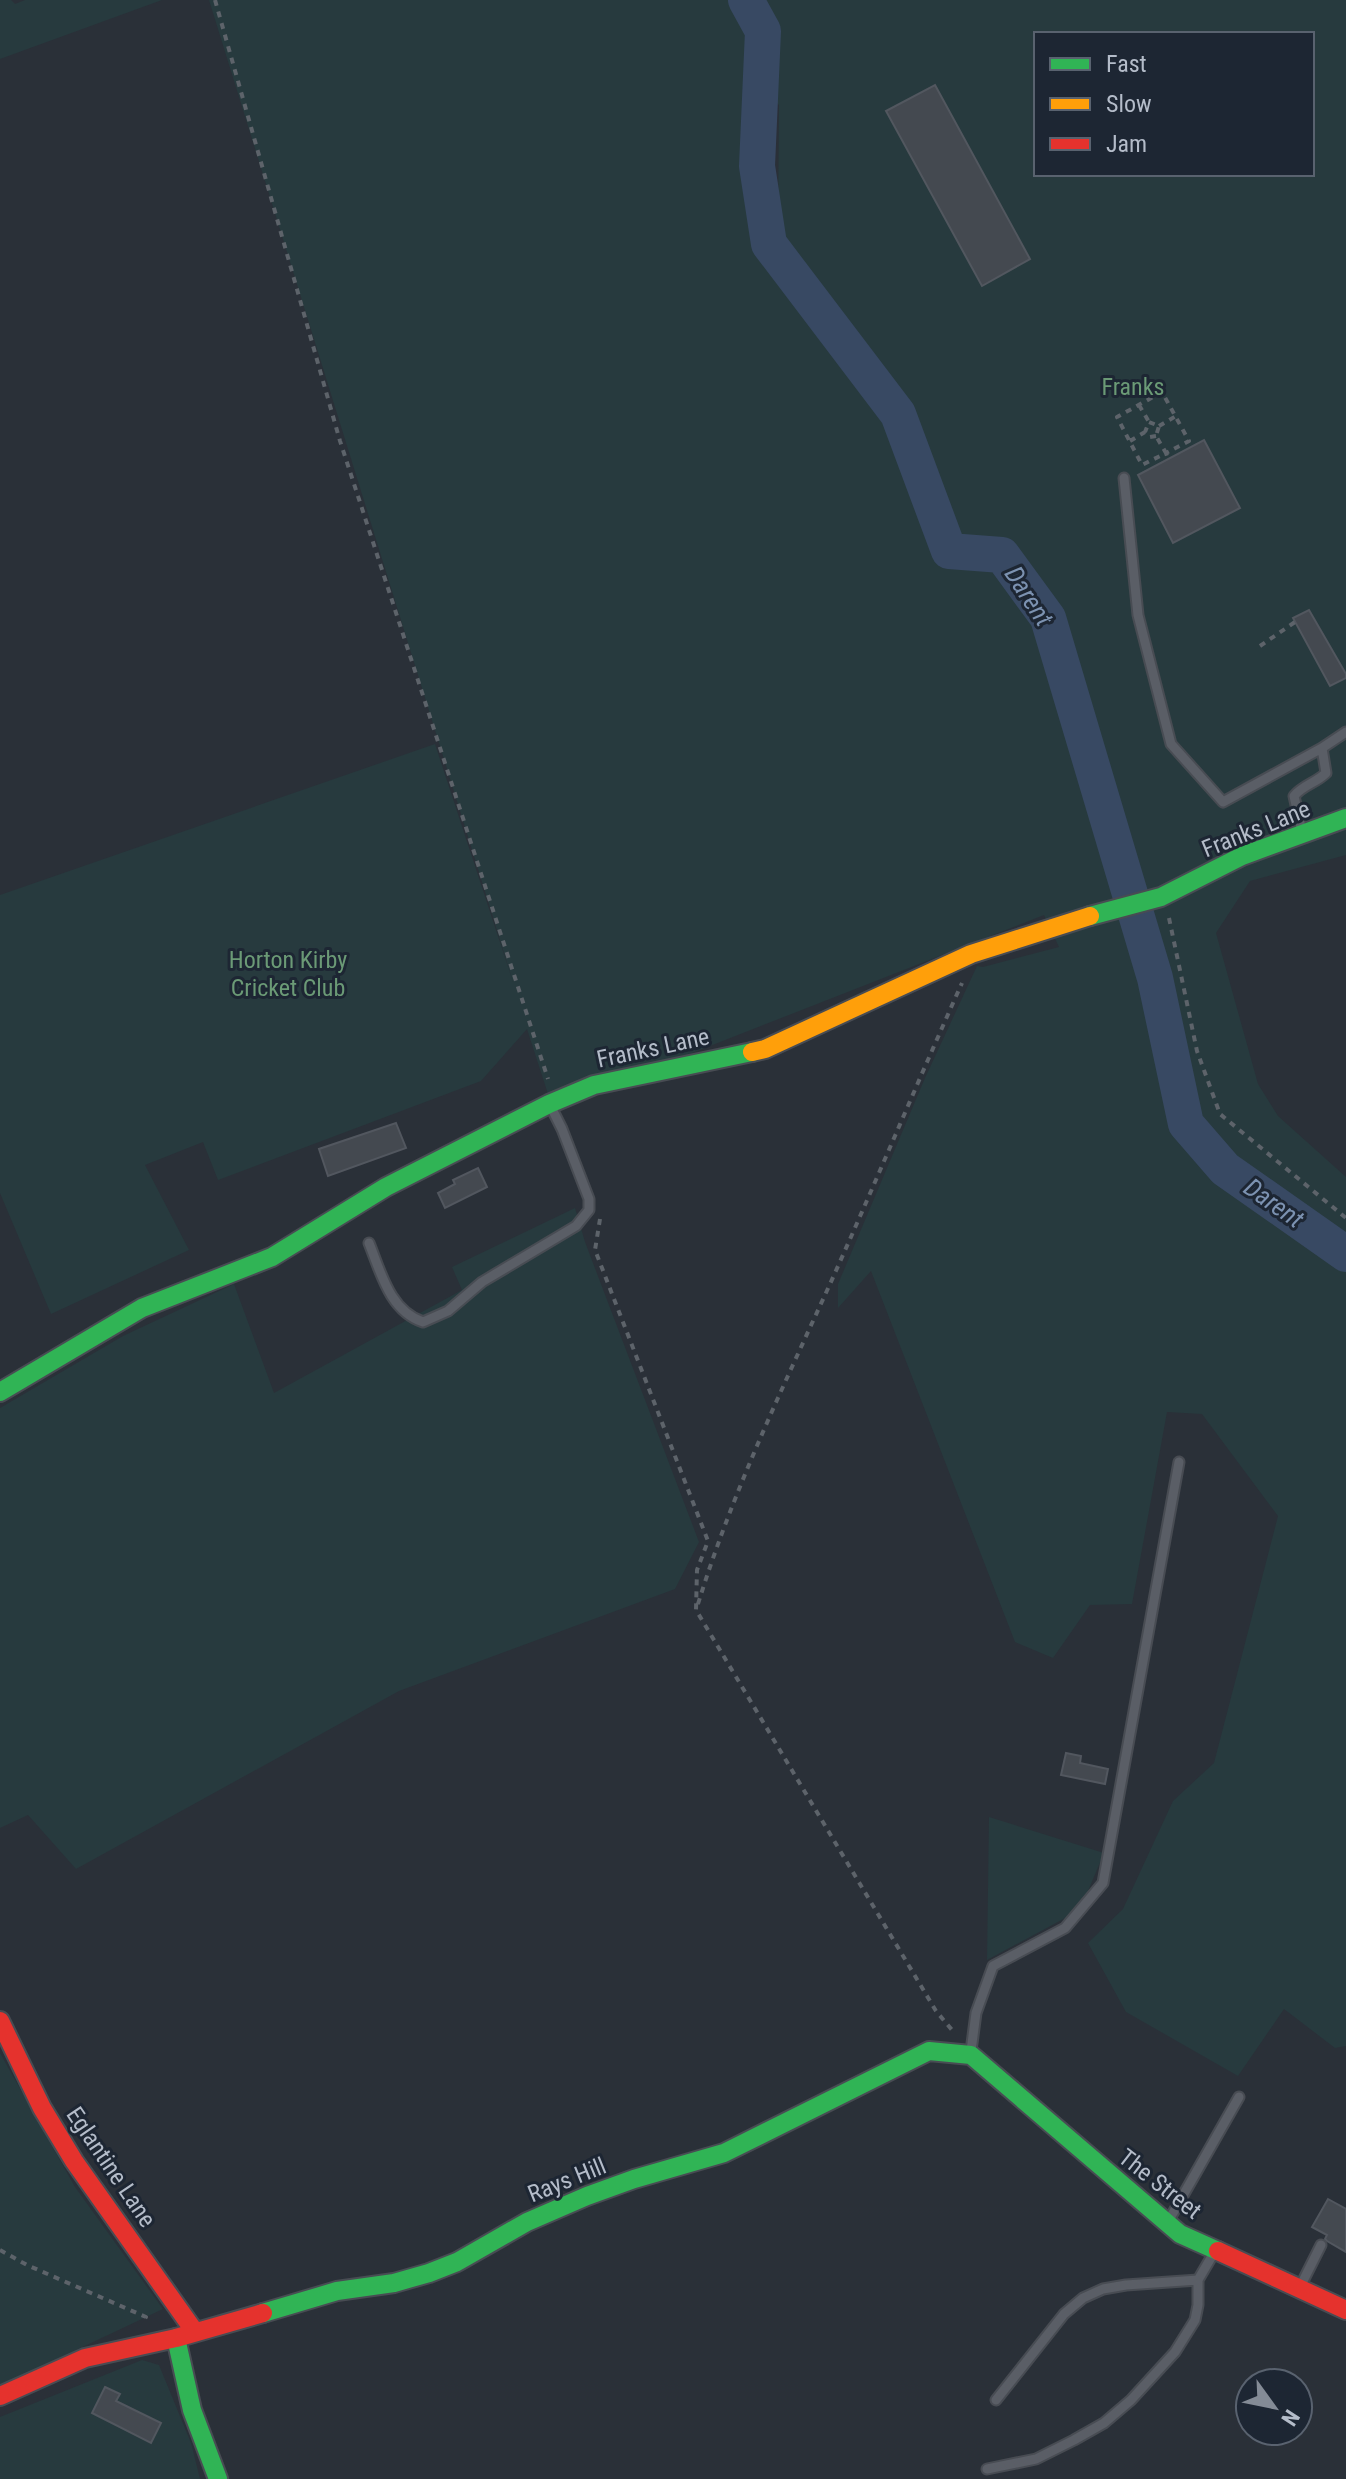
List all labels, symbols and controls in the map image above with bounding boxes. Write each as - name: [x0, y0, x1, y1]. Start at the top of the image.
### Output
- legend: [1034, 32, 1314, 176]
- text: Fast: [1106, 50, 1147, 78]
- text: Slow: [1106, 90, 1152, 118]
- text: Jam: [1106, 130, 1147, 158]
- park label: Franks: [1102, 373, 1164, 401]
- water label: Darent: [999, 560, 1060, 632]
- street label: Franks Lane: [1198, 795, 1314, 863]
- park label: Horton Kirby Cricket Club: [229, 946, 347, 1002]
- street label: Franks Lane: [594, 1022, 712, 1074]
- water label: Darent: [1239, 1172, 1310, 1234]
- street label: Eglantine Lane: [61, 2102, 161, 2232]
- street label: The Street: [1113, 2143, 1207, 2225]
- street label: Rays Hill: [524, 2152, 610, 2208]
- north arrow: [1234, 2367, 1314, 2447]
- text: N: [1276, 2405, 1305, 2430]

